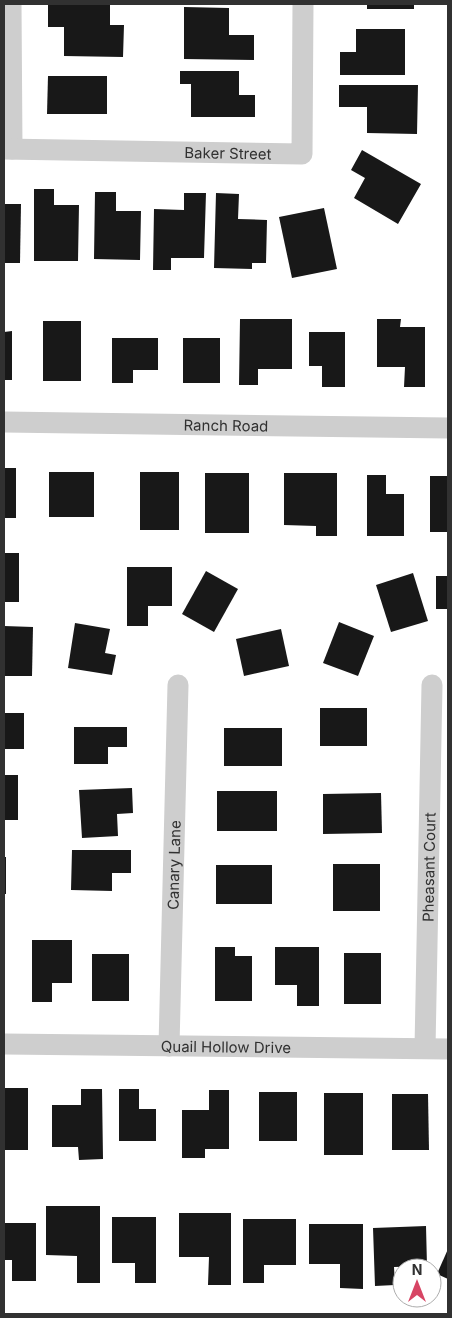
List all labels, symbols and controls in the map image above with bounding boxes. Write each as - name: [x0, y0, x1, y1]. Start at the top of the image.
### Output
- street label: Baker Street: [184, 143, 272, 163]
- street label: Ranch Road: [183, 415, 268, 435]
- street label: Pheasant Court: [418, 812, 439, 922]
- street label: Canary Lane: [163, 820, 184, 910]
- street label: Quail Hollow Drive: [161, 1036, 291, 1057]
- north arrow: [392, 1258, 442, 1308]
- text: N: [412, 1261, 422, 1278]

